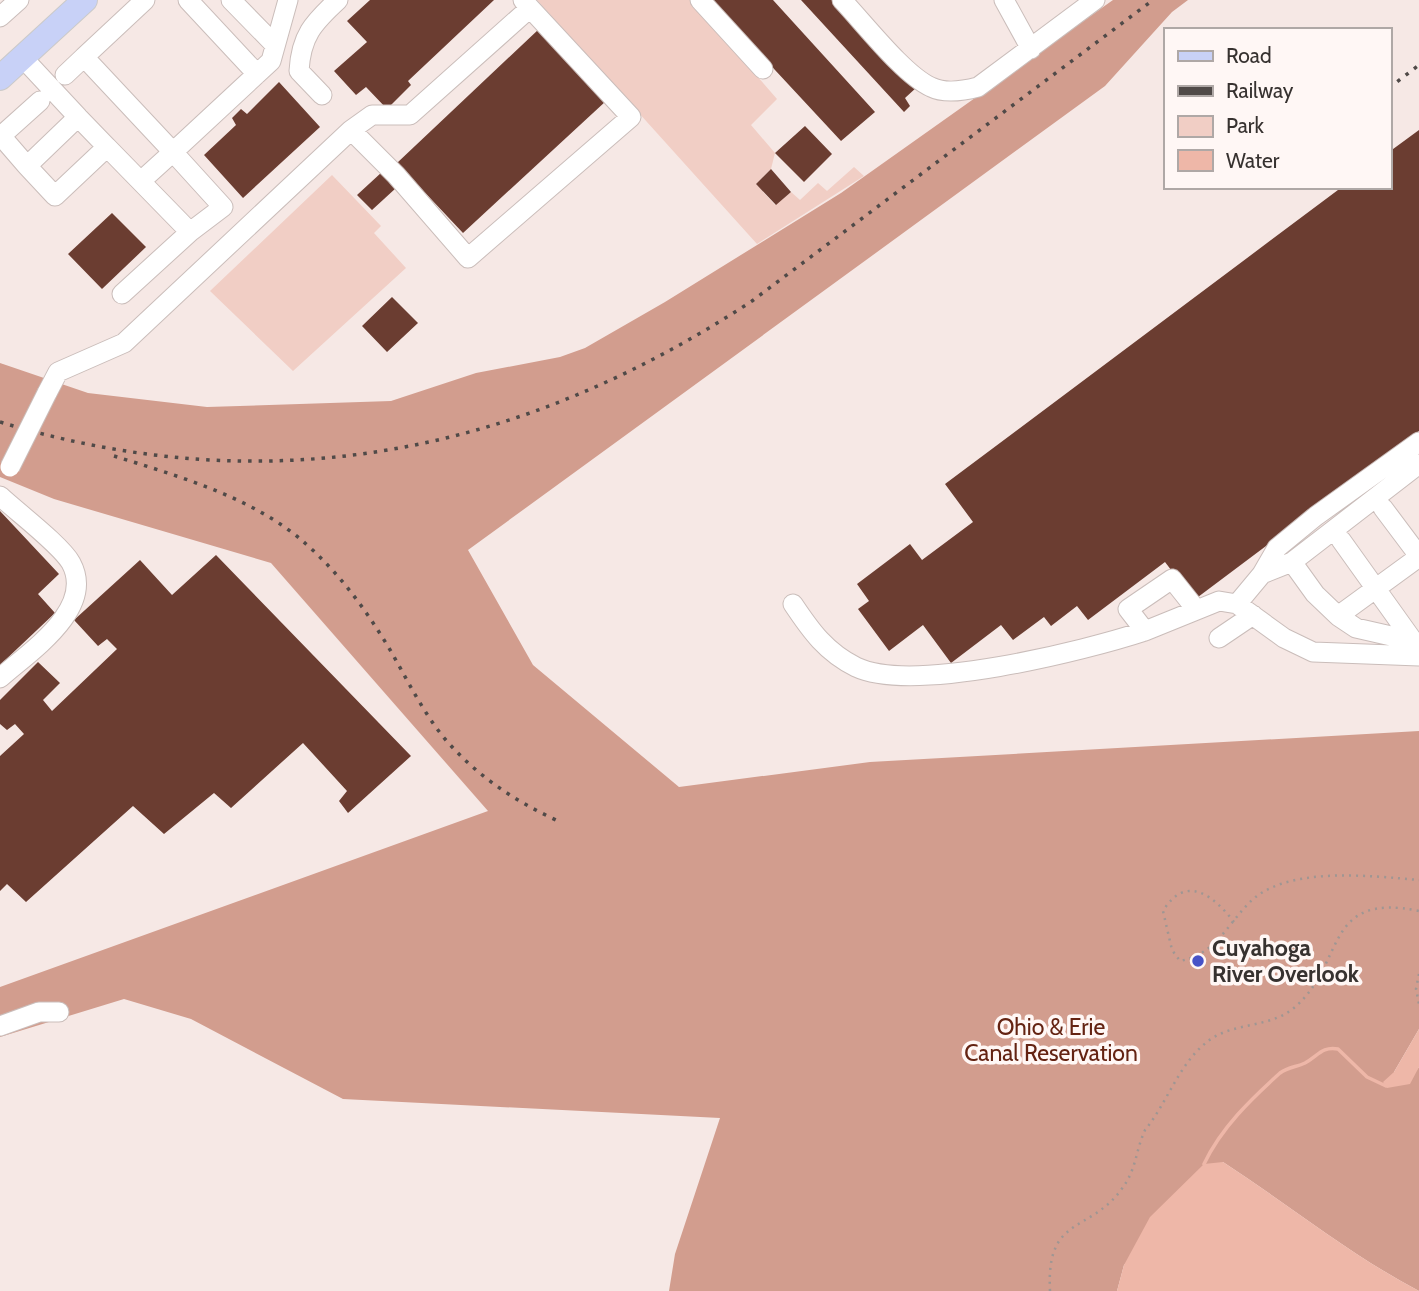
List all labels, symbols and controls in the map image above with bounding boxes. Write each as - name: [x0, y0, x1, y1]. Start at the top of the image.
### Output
- legend: [1164, 28, 1391, 189]
- text: Road: [1226, 43, 1272, 68]
- text: Railway: [1226, 78, 1294, 103]
- text: Park: [1226, 113, 1264, 138]
- text: Water: [1226, 148, 1280, 173]
- place label: Cuyahoga River Overlook: [1212, 934, 1360, 988]
- marker: Cuyahoga River Overlook: [1190, 953, 1206, 969]
- park label: Ohio & Erie Canal Reservation: [964, 1013, 1138, 1067]

